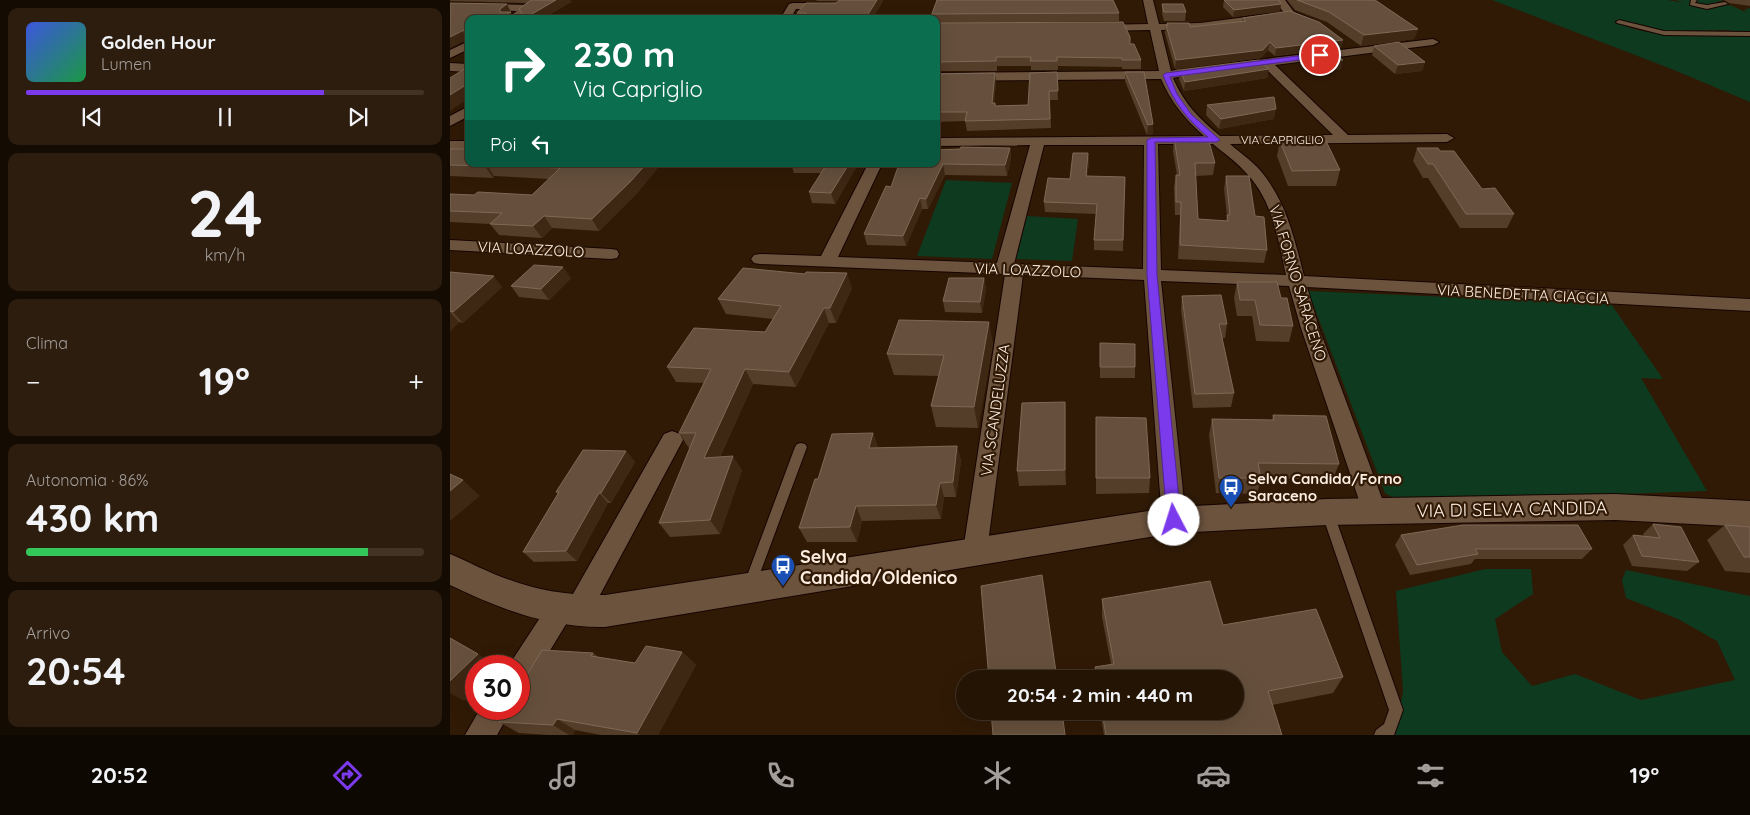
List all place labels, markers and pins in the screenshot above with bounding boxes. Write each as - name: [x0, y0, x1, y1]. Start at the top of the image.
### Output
- pin: [1299, 34, 1341, 76]
- place label: Selva Candida/Forno Saraceno: [1248, 469, 1402, 505]
- bus stop icon: Selva Candida/Forno Saraceno: [1218, 474, 1244, 508]
- place label: Selva Candida/Oldenico: [800, 545, 958, 589]
- bus stop icon: Selva Candida/Oldenico: [770, 553, 796, 587]

